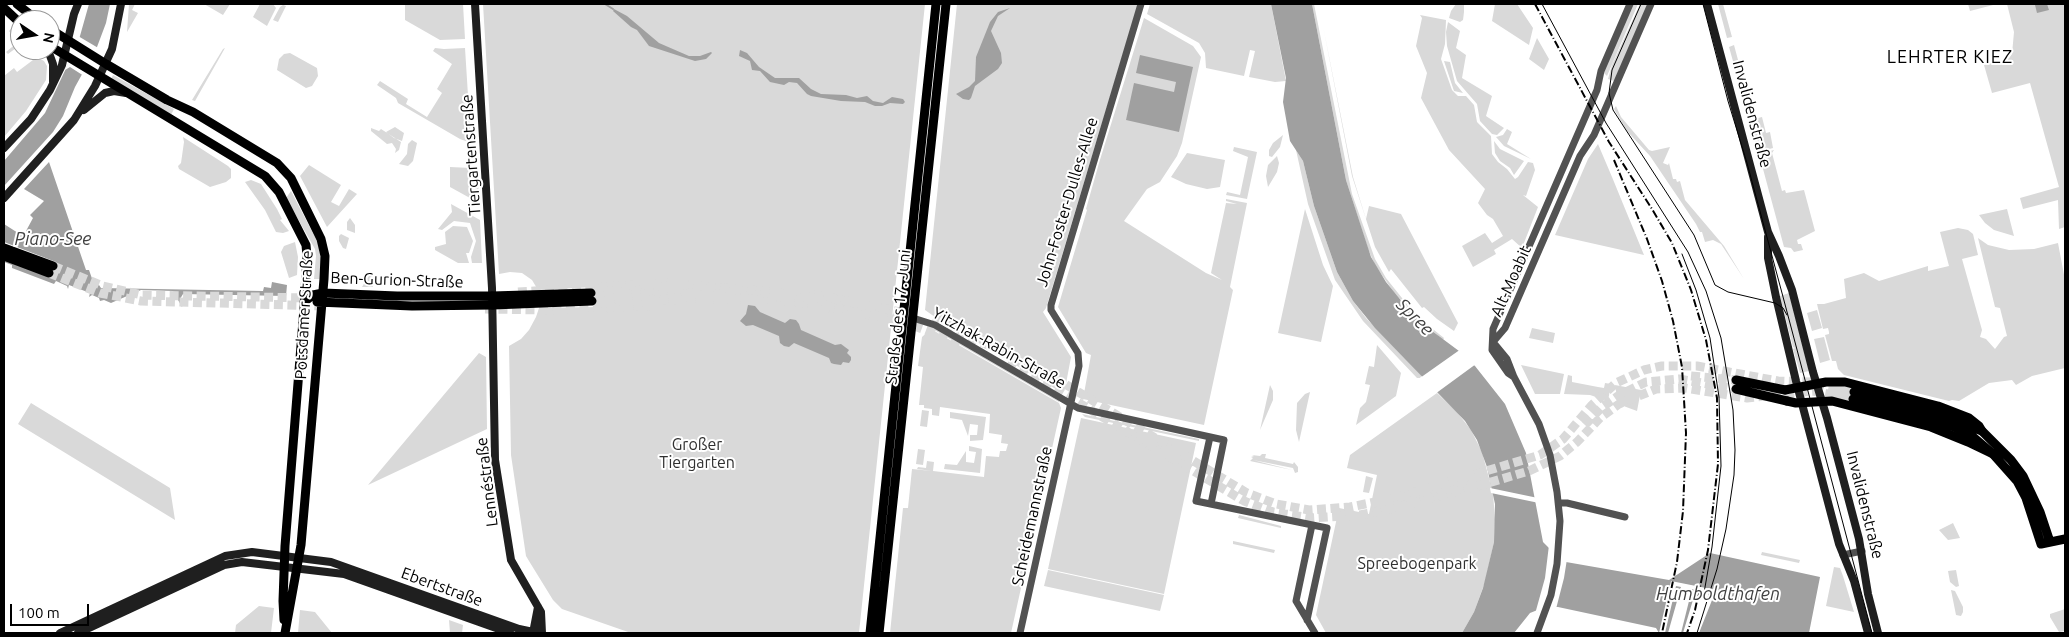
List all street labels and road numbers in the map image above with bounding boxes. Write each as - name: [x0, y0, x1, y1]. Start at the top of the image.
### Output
- street label: Invalidenstraße: [1728, 58, 1776, 170]
- street label: Tiergartenstraße: [457, 94, 485, 216]
- street label: John-Foster-Dulles-Allee: [1032, 115, 1102, 289]
- street label: Alt-Moabit: [1487, 242, 1535, 320]
- street label: Straße des 17. Juni: [881, 249, 915, 385]
- street label: Potsdamer Straße: [291, 250, 317, 380]
- street label: Ben-Gurion-Straße: [330, 268, 464, 292]
- street label: Yitzhak-Rabin-Straße: [929, 303, 1069, 393]
- street label: Lennéstraße: [472, 436, 502, 528]
- street label: Scheidemannstraße: [1008, 444, 1056, 588]
- street label: Invalidenstraße: [1842, 449, 1888, 561]
- street label: Ebertstraße: [399, 563, 485, 611]

